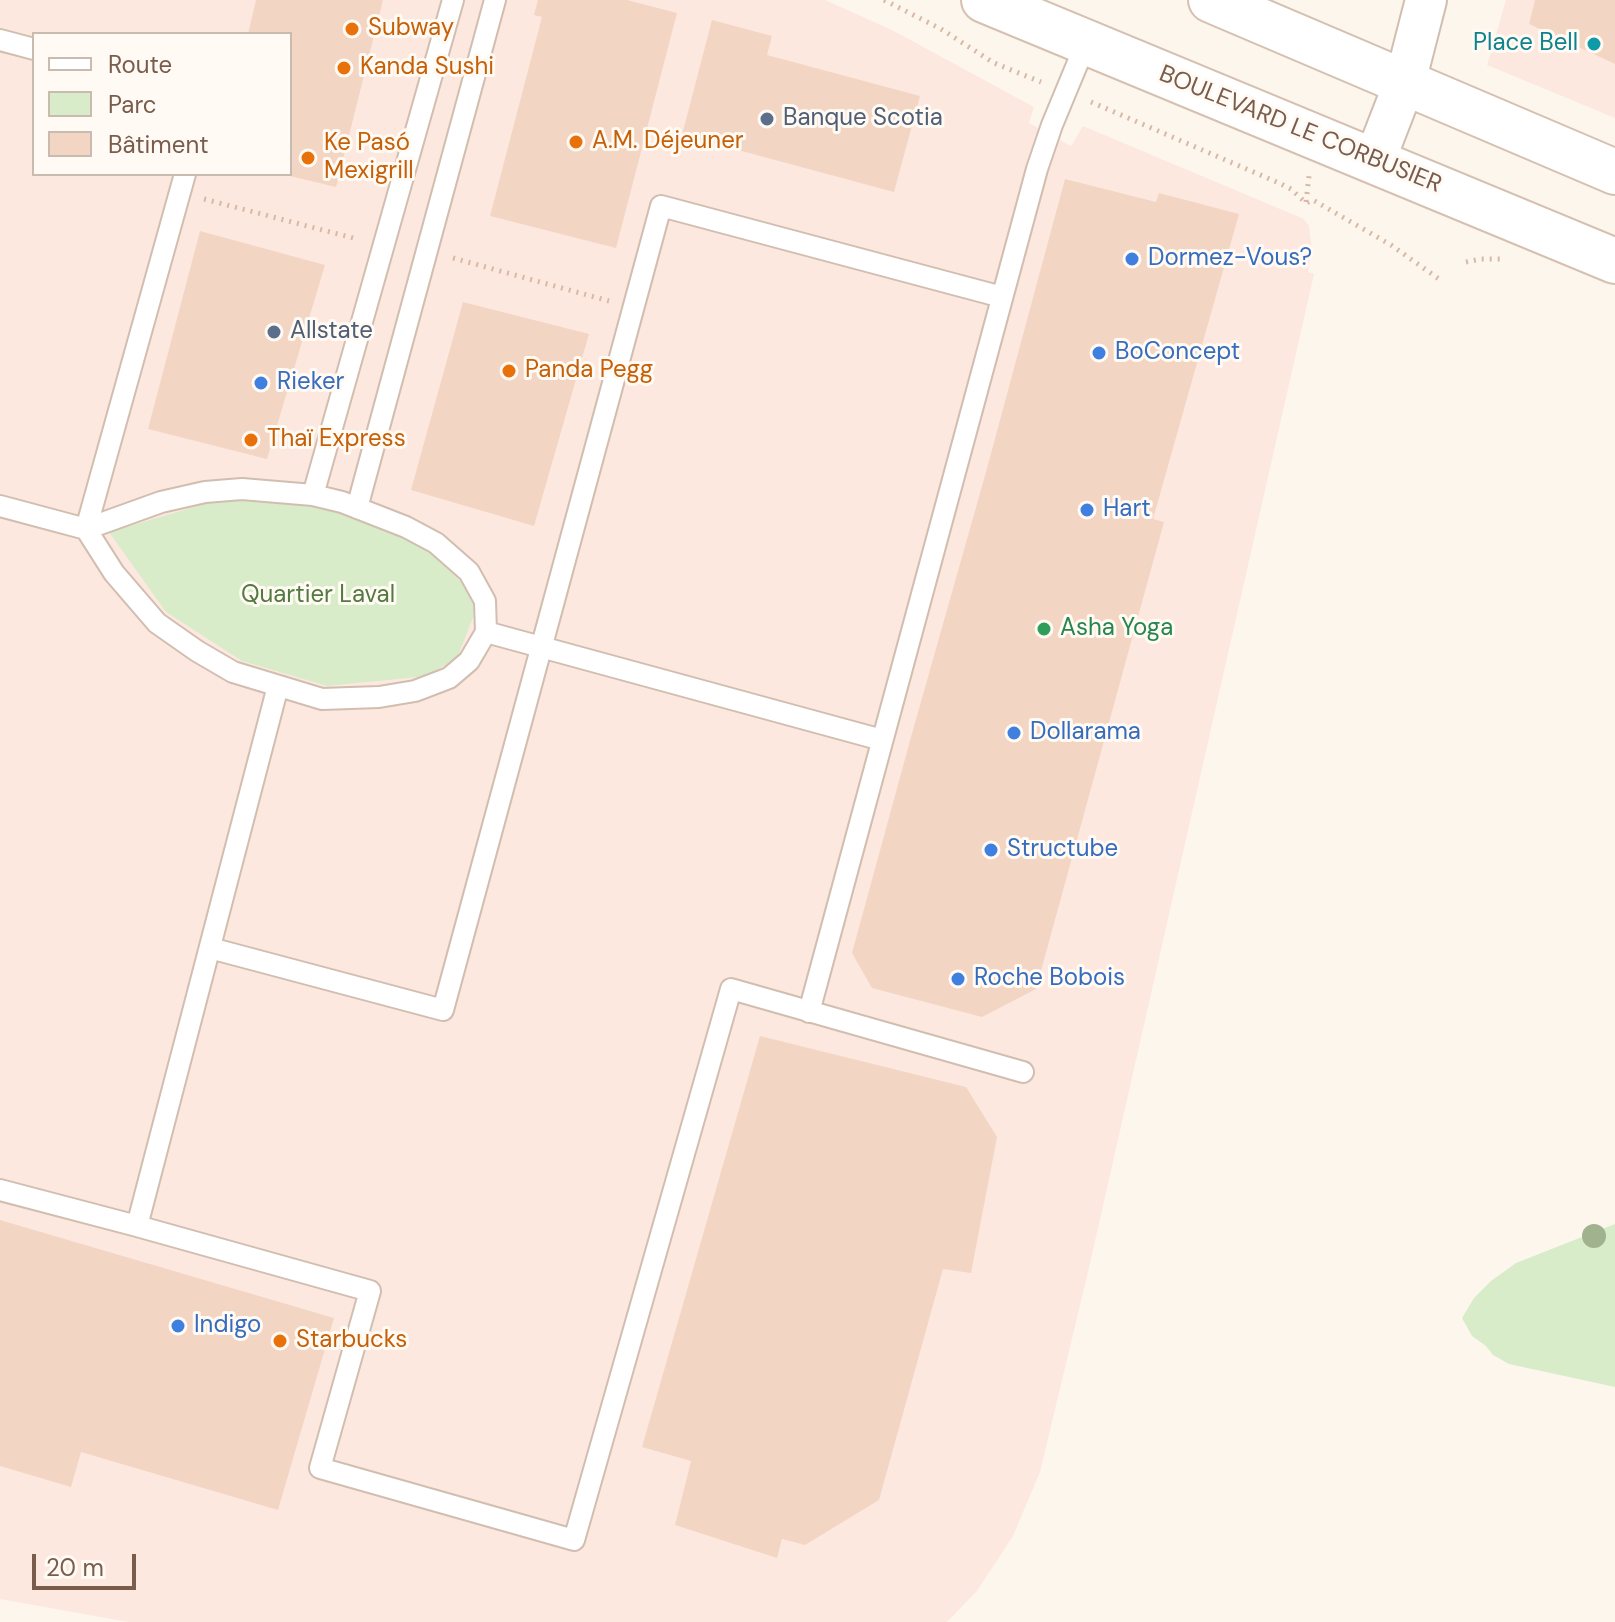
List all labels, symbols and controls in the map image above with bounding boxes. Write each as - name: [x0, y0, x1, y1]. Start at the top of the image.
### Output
- place label: Subway: [368, 15, 454, 43]
- marker: Subway: [343, 20, 361, 38]
- place label: Place Bell: [1473, 30, 1578, 58]
- legend: [32, 32, 292, 176]
- marker: Place Bell: [1585, 35, 1603, 53]
- text: Route: [108, 49, 172, 80]
- place label: Kanda Sushi: [360, 54, 494, 82]
- marker: Kanda Sushi: [335, 59, 353, 77]
- street label: BOULEVARD LE CORBUSIER: [1155, 60, 1445, 200]
- text: Parc: [108, 89, 157, 120]
- place label: Banque Scotia: [783, 105, 943, 133]
- marker: Banque Scotia: [758, 110, 776, 128]
- place label: A.M. Déjeuner: [592, 128, 744, 156]
- text: Bâtiment: [108, 129, 209, 160]
- place label: Ke Pasó Mexigrill: [324, 130, 414, 186]
- marker: A.M. Déjeuner: [567, 133, 585, 151]
- marker: Ke Pasó Mexigrill: [299, 149, 317, 167]
- place label: Dormez-Vous?: [1148, 245, 1312, 273]
- marker: Dormez-Vous?: [1123, 250, 1141, 268]
- place label: Allstate: [290, 318, 373, 346]
- marker: Allstate: [265, 323, 283, 341]
- place label: BoConcept: [1115, 339, 1240, 367]
- marker: BoConcept: [1090, 344, 1108, 362]
- place label: Panda Pegg: [525, 357, 653, 385]
- marker: Panda Pegg: [500, 362, 518, 380]
- place label: Rieker: [277, 369, 344, 397]
- marker: Rieker: [252, 374, 270, 392]
- place label: Thaï Express: [267, 426, 406, 454]
- marker: Thaï Express: [242, 431, 260, 449]
- place label: Hart: [1103, 496, 1151, 524]
- marker: Hart: [1078, 501, 1096, 519]
- park label: Quartier Laval: [241, 582, 395, 610]
- place label: Asha Yoga: [1060, 615, 1173, 643]
- marker: Asha Yoga: [1035, 620, 1053, 638]
- place label: Dollarama: [1030, 719, 1141, 747]
- marker: Dollarama: [1005, 724, 1023, 742]
- place label: Structube: [1007, 836, 1118, 864]
- marker: Structube: [982, 841, 1000, 859]
- place label: Roche Bobois: [974, 965, 1125, 993]
- marker: Roche Bobois: [949, 970, 967, 988]
- place label: Indigo: [194, 1312, 261, 1340]
- marker: Indigo: [169, 1317, 187, 1335]
- place label: Starbucks: [296, 1327, 407, 1355]
- marker: Starbucks: [271, 1332, 289, 1350]
- scale bar: [36, 1538, 140, 1588]
- text: 20 m: [46, 1552, 104, 1583]

